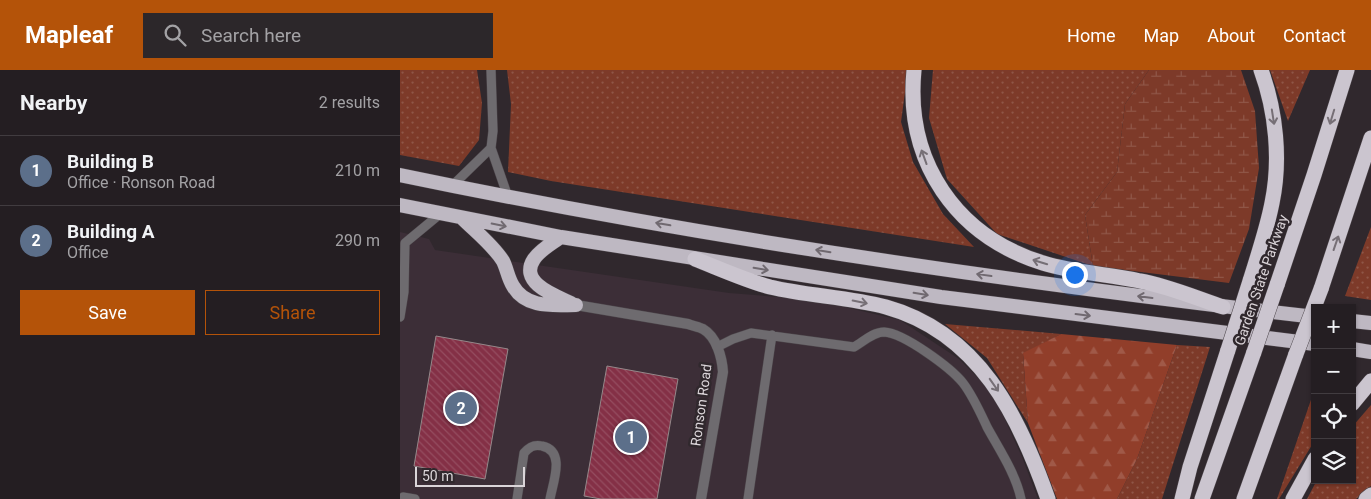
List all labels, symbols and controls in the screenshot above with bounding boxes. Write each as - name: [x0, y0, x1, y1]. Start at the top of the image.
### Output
- search box: [143, 13, 493, 58]
- text: Mapleaf: [25, 21, 113, 49]
- icon: search: [161, 21, 189, 49]
- text: Search here: [201, 24, 301, 47]
- text: Home: [1067, 25, 1116, 46]
- text: Map: [1144, 25, 1179, 46]
- text: About: [1207, 25, 1255, 46]
- text: Contact: [1283, 25, 1346, 46]
- text: Nearby: [20, 91, 87, 115]
- text: 2 results: [319, 93, 380, 112]
- one-way arrow: [1327, 108, 1337, 124]
- one-way arrow: [1268, 109, 1278, 125]
- text: Building B: [67, 150, 154, 173]
- one-way arrow: [919, 150, 928, 165]
- text: 1: [31, 161, 41, 180]
- text: 210 m: [335, 161, 380, 180]
- text: Office · Ronson Road: [67, 173, 215, 192]
- street label: Garden State Parkway: [1231, 212, 1291, 347]
- one-way arrow: [655, 219, 671, 229]
- text: Building A: [67, 220, 155, 243]
- one-way arrow: [491, 221, 507, 231]
- text: 2: [31, 231, 41, 250]
- text: 290 m: [335, 231, 380, 250]
- one-way arrow: [1332, 236, 1342, 252]
- text: Office: [67, 243, 109, 262]
- one-way arrow: [815, 245, 831, 255]
- one-way arrow: [1033, 257, 1049, 267]
- your location: [1062, 262, 1088, 288]
- one-way arrow: [752, 264, 768, 274]
- one-way arrow: [976, 270, 992, 280]
- one-way arrow: [913, 289, 929, 299]
- button: Save: [20, 290, 195, 335]
- button: Share: [205, 290, 380, 335]
- one-way arrow: [1137, 291, 1153, 301]
- one-way arrow: [852, 297, 868, 307]
- map controls: [1311, 304, 1356, 484]
- button: +: [1311, 304, 1356, 349]
- one-way arrow: [1074, 310, 1090, 320]
- button: −: [1311, 349, 1356, 394]
- street label: Ronson Road: [687, 363, 715, 447]
- one-way arrow: [989, 378, 1000, 392]
- pin: 2: [445, 389, 477, 427]
- button: locate: [1311, 394, 1356, 439]
- pin: 1: [615, 418, 647, 456]
- button: layers: [1311, 439, 1356, 484]
- scale bar: [415, 464, 525, 487]
- text: 50 m: [422, 468, 454, 484]

